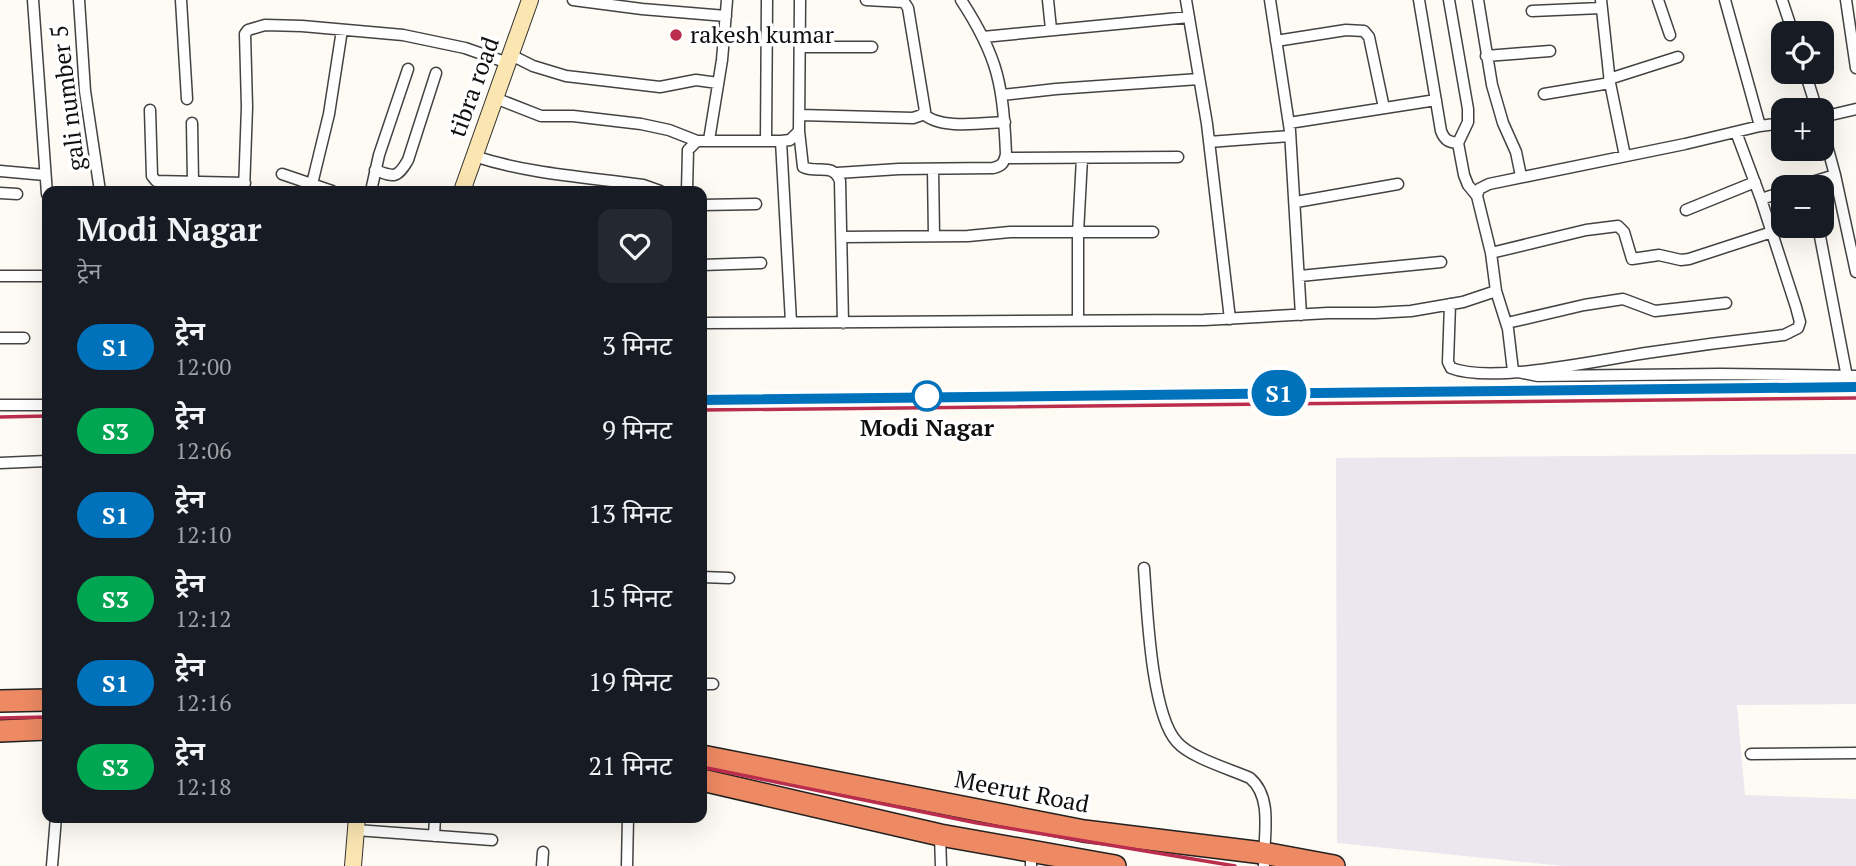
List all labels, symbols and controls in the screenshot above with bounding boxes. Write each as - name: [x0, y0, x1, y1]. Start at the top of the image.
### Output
- place label: rakesh kumar: [690, 18, 835, 50]
- map controls: [1771, 21, 1834, 238]
- button: locate: [1771, 21, 1834, 84]
- street label: gali number 5: [42, 23, 92, 173]
- marker: rakesh kumar: [668, 27, 684, 43]
- street label: tibra road: [440, 32, 506, 141]
- button: +: [1771, 98, 1834, 161]
- button: −: [1771, 175, 1834, 238]
- text: Modi Nagar: [77, 207, 262, 250]
- button: heart: [598, 209, 672, 283]
- text: ट्रेन: [77, 255, 101, 286]
- text: ट्रेन: [175, 313, 205, 347]
- text: 3 मिनट: [602, 328, 672, 362]
- text: S1: [102, 331, 129, 363]
- text: 12:00: [175, 351, 232, 382]
- line badge: S1: [1248, 370, 1310, 416]
- text: S1: [1266, 377, 1292, 409]
- marker: Modi Nagar: [912, 381, 942, 411]
- text: ट्रेन: [175, 397, 205, 431]
- place label: Modi Nagar: [860, 411, 995, 443]
- text: 9 मिनट: [602, 412, 672, 446]
- text: S3: [102, 415, 129, 447]
- text: 12:06: [175, 435, 232, 466]
- text: ट्रेन: [175, 481, 205, 515]
- text: 13 मिनट: [588, 496, 672, 530]
- text: S1: [102, 499, 129, 531]
- text: 12:10: [175, 519, 232, 550]
- text: ट्रेन: [175, 565, 205, 599]
- text: 15 मिनट: [588, 580, 672, 614]
- text: S3: [102, 583, 129, 615]
- text: 12:12: [175, 603, 232, 634]
- text: ट्रेन: [175, 649, 205, 683]
- text: 19 मिनट: [588, 664, 672, 698]
- text: S1: [102, 667, 129, 699]
- text: 12:16: [175, 687, 232, 718]
- text: ट्रेन: [175, 733, 205, 767]
- text: 21 मिनट: [588, 748, 672, 782]
- text: S3: [102, 751, 129, 783]
- street label: Meerut Road: [952, 762, 1092, 820]
- text: 12:18: [175, 771, 232, 802]

